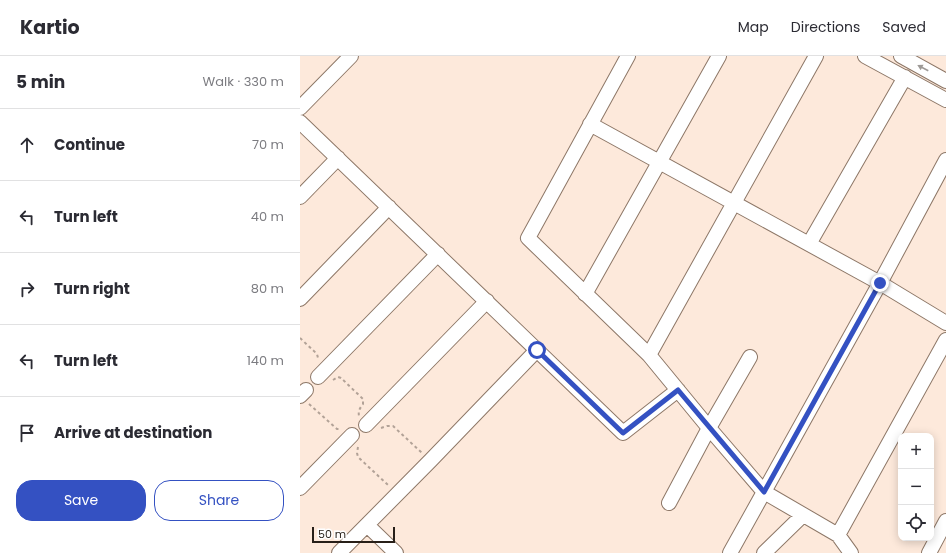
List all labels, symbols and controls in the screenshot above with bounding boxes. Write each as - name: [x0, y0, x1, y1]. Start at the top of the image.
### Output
- text: Kartio: [20, 14, 80, 41]
- text: Map: [738, 17, 769, 37]
- text: Directions: [791, 17, 860, 37]
- text: Saved: [882, 17, 926, 37]
- one-way arrow: [917, 65, 929, 72]
- text: 5 min: [16, 70, 65, 94]
- text: Walk · 330 m: [203, 72, 284, 91]
- icon: ahead: [16, 134, 38, 156]
- text: Continue: [54, 134, 125, 155]
- text: 70 m: [252, 135, 284, 154]
- icon: left: [16, 206, 38, 228]
- text: Turn left: [54, 206, 118, 227]
- text: 40 m: [251, 207, 284, 226]
- route end: [871, 274, 889, 292]
- icon: right: [16, 278, 38, 300]
- text: Turn right: [54, 278, 130, 299]
- text: 80 m: [251, 279, 284, 298]
- route start: [528, 341, 546, 359]
- icon: left: [16, 350, 38, 372]
- text: Turn left: [54, 350, 118, 371]
- text: 140 m: [247, 351, 284, 370]
- icon: arrive: [16, 422, 38, 444]
- text: Arrive at destination: [54, 422, 212, 443]
- map controls: [898, 433, 934, 541]
- button: +: [898, 433, 934, 469]
- button: −: [898, 469, 934, 505]
- button: Save: [16, 480, 146, 521]
- button: Share: [154, 480, 284, 521]
- button: locate: [898, 505, 934, 541]
- scale bar: [312, 525, 395, 544]
- text: 50 m: [318, 526, 346, 542]

